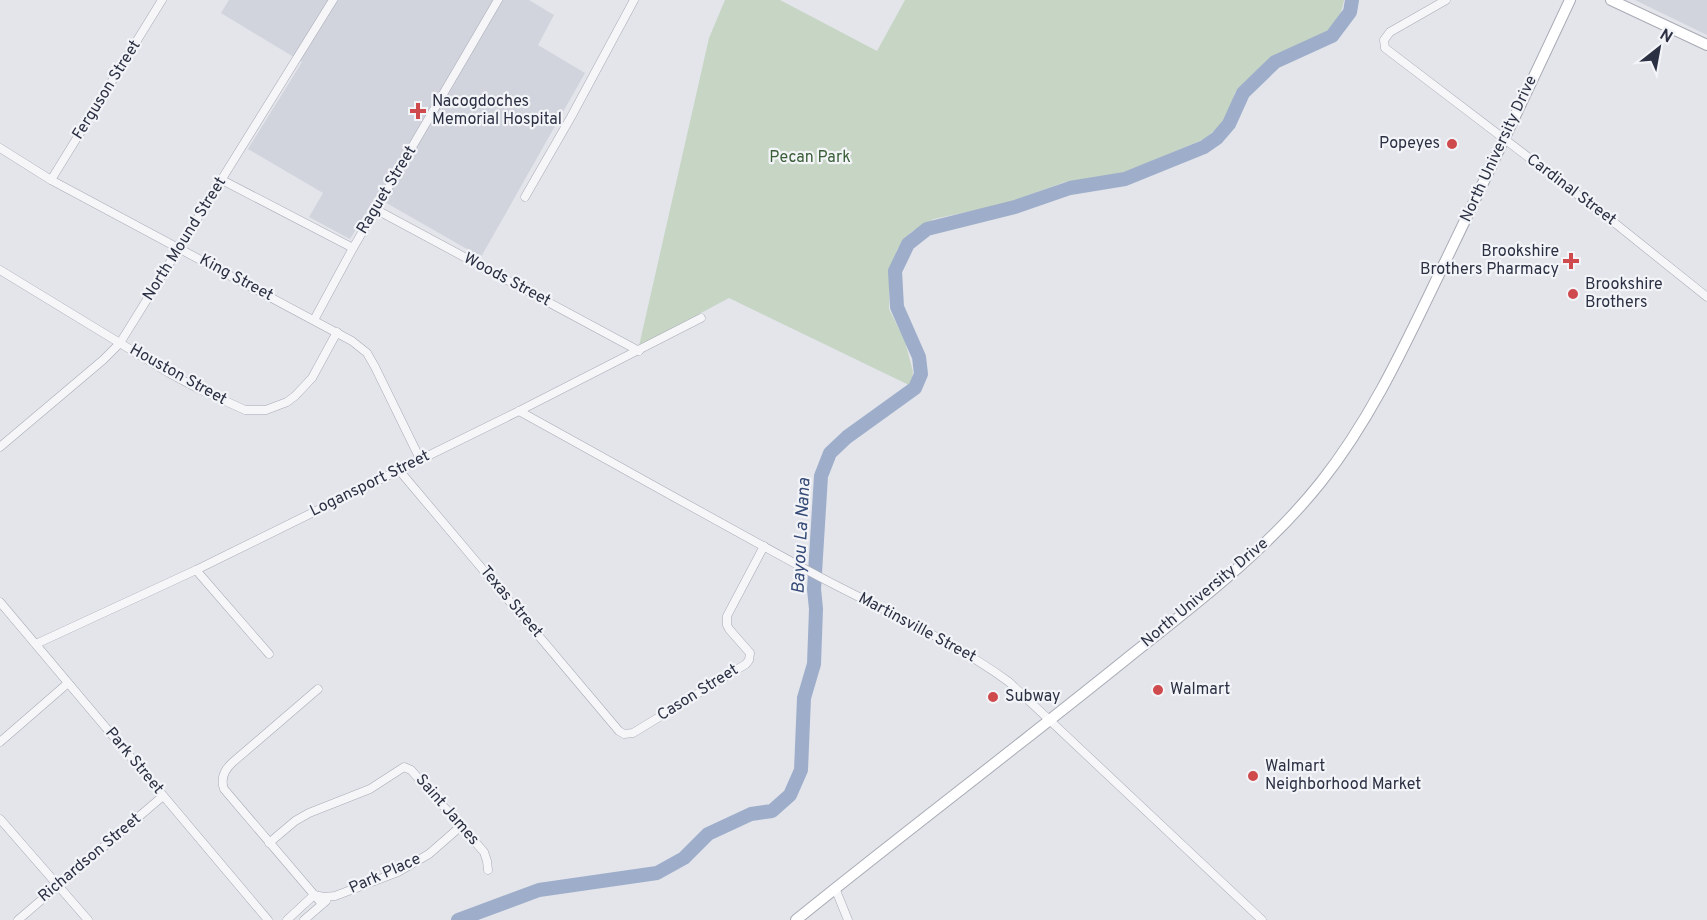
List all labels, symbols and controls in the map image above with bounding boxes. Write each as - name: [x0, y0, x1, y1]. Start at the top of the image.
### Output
- north arrow: [1629, 18, 1689, 78]
- text: N: [1656, 25, 1676, 48]
- street label: Ferguson Street: [68, 37, 146, 143]
- street label: North University Drive: [1456, 72, 1542, 226]
- place label: Nacogdoches Memorial Hospital: [432, 92, 562, 130]
- marker: Nacogdoches Memorial Hospital: [409, 102, 427, 120]
- place label: Popeyes: [1379, 134, 1440, 154]
- marker: Popeyes: [1445, 137, 1459, 151]
- street label: Raguet Street: [353, 142, 421, 238]
- park label: Pecan Park: [769, 148, 851, 168]
- street label: Cardinal Street: [1522, 150, 1620, 230]
- street label: North Mound Street: [139, 173, 231, 305]
- place label: Brookshire Brothers Pharmacy: [1420, 242, 1559, 280]
- street label: Woods Street: [460, 249, 554, 311]
- street label: King Street: [196, 250, 276, 306]
- marker: Brookshire Brothers Pharmacy: [1564, 254, 1578, 268]
- place label: Brookshire Brothers: [1585, 275, 1663, 313]
- marker: Brookshire Brothers: [1566, 287, 1580, 301]
- street label: Houston Street: [126, 340, 230, 410]
- street label: Logansport Street: [307, 446, 433, 522]
- water label: Bayou La Nana: [787, 477, 817, 595]
- street label: North University Drive: [1137, 534, 1273, 652]
- street label: Texas Street: [475, 562, 547, 642]
- street label: Martinsville Street: [855, 589, 979, 667]
- street label: Cason Street: [654, 660, 742, 726]
- place label: Walmart: [1170, 680, 1230, 700]
- marker: Walmart: [1151, 683, 1165, 697]
- place label: Subway: [1005, 687, 1061, 707]
- marker: Subway: [986, 690, 1000, 704]
- street label: Park Street: [100, 724, 168, 798]
- place label: Walmart Neighborhood Market: [1265, 757, 1421, 795]
- marker: Walmart Neighborhood Market: [1246, 769, 1260, 783]
- street label: Saint James: [411, 770, 483, 850]
- street label: Richardson Street: [34, 809, 146, 907]
- street label: Park Place: [346, 849, 424, 899]

